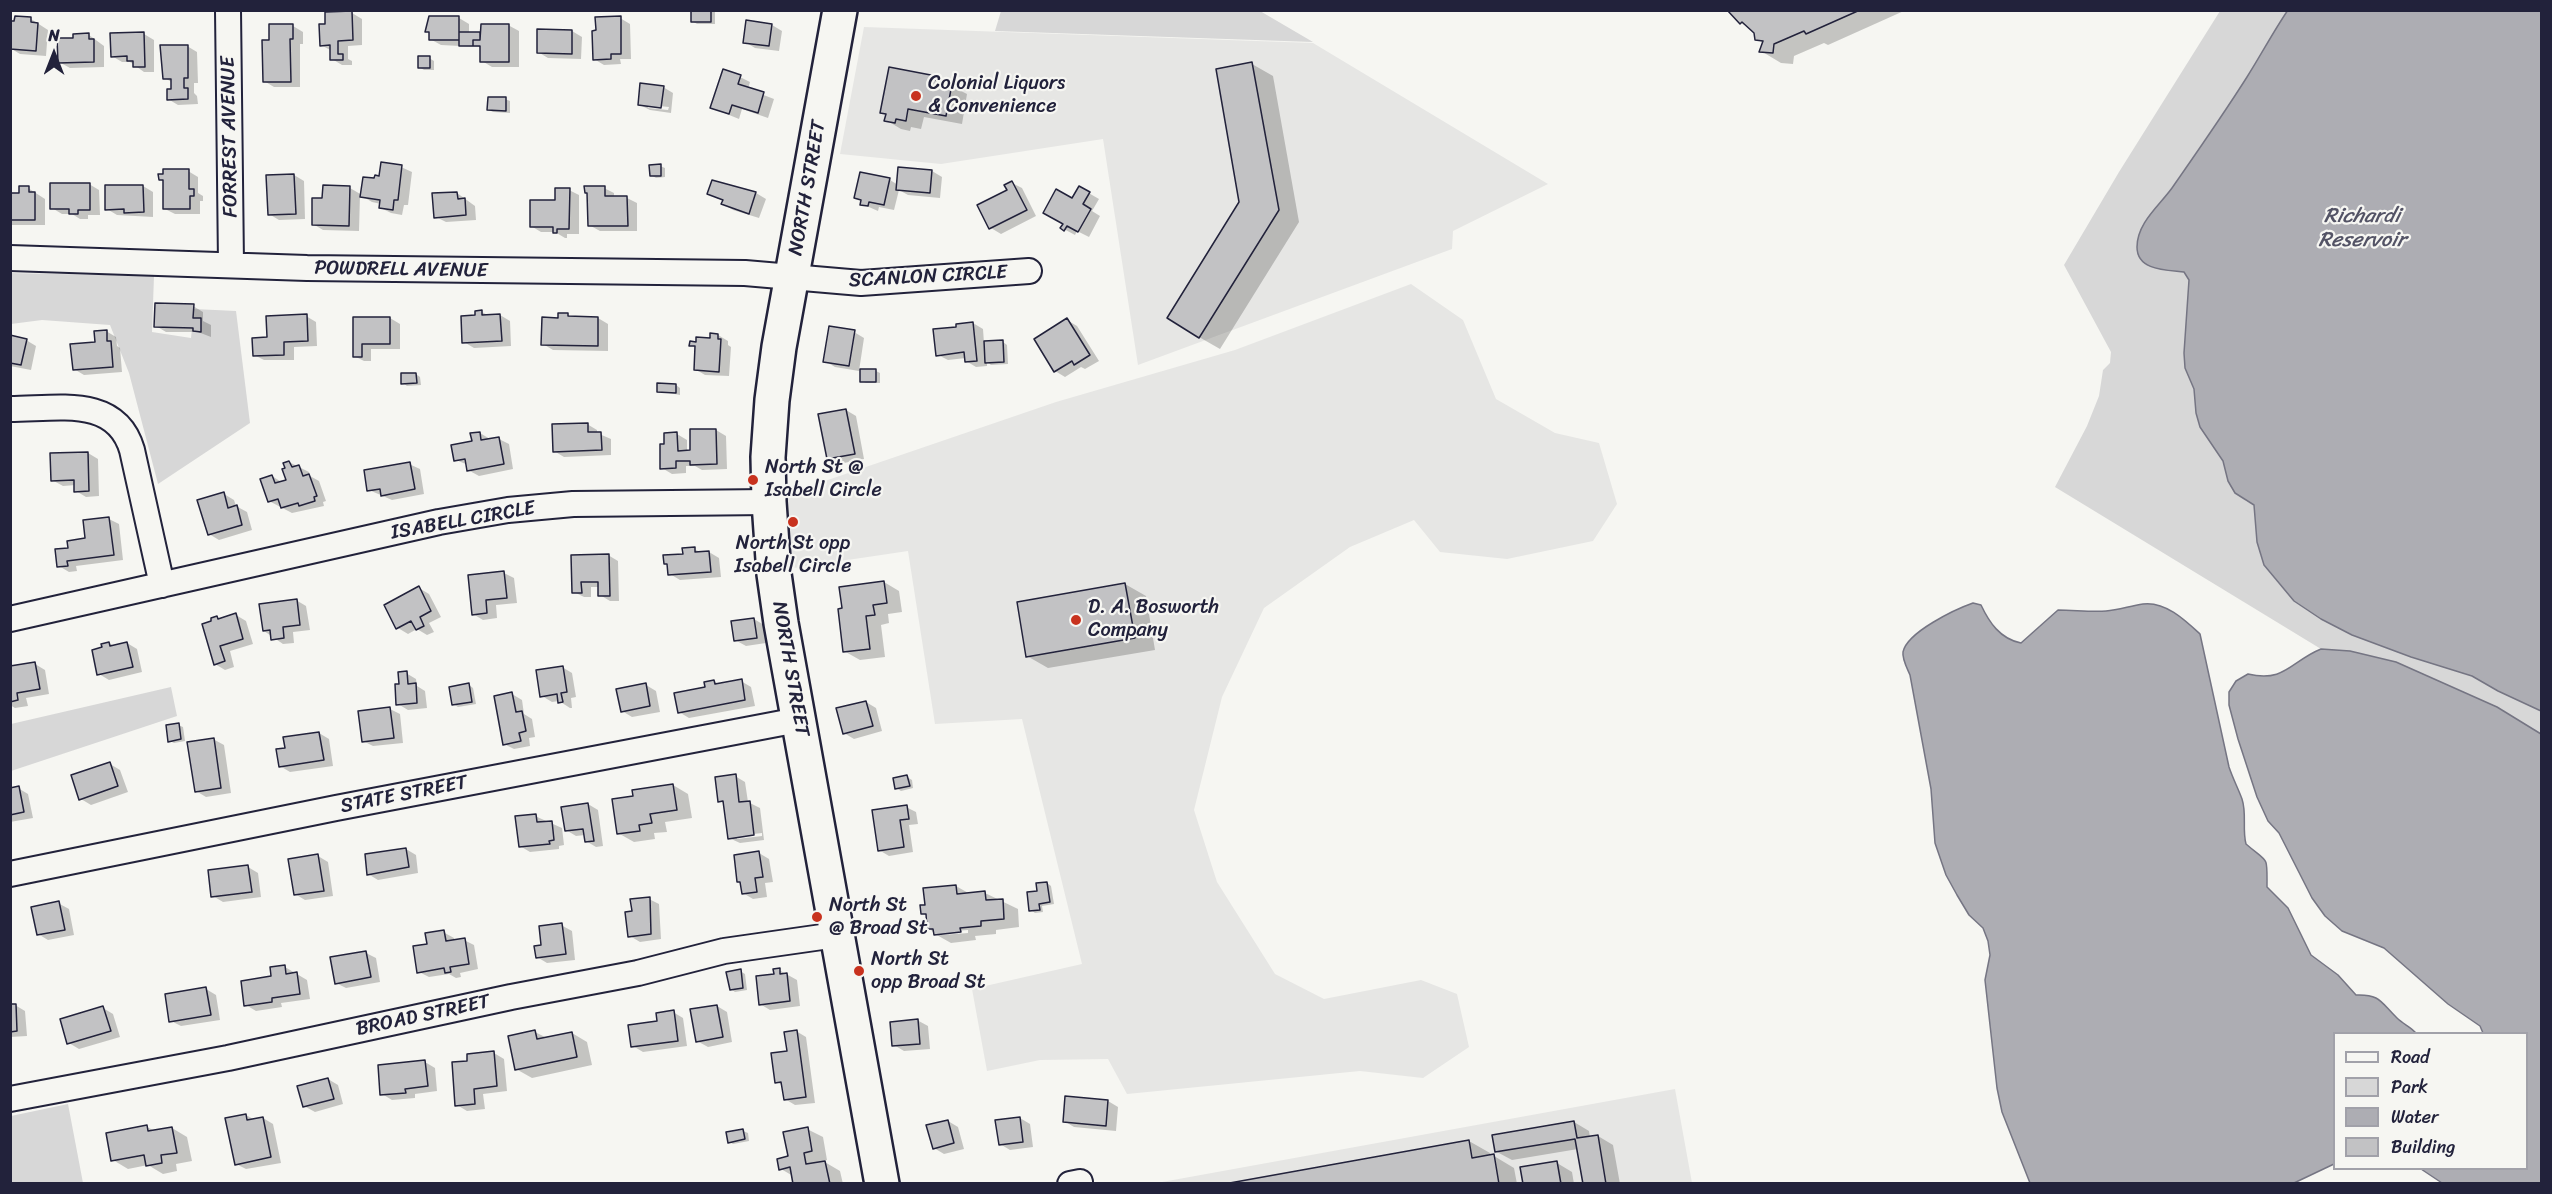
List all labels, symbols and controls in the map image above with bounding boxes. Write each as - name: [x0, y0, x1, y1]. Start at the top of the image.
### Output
- text: N: [48, 21, 60, 50]
- north arrow: [24, 24, 84, 84]
- street label: FORREST AVENUE: [217, 56, 243, 218]
- place label: Colonial Liquors & Convenience: [928, 72, 1065, 119]
- marker: Colonial Liquors & Convenience: [909, 89, 923, 103]
- street label: NORTH STREET: [784, 119, 832, 257]
- water label: Richardi Reservoir: [2318, 204, 2406, 254]
- street label: POWDRELL AVENUE: [314, 256, 488, 284]
- street label: SCANLON CIRCLE: [848, 261, 1008, 293]
- place label: North St @ Isabell Circle: [765, 456, 882, 503]
- marker: North St @ Isabell Circle: [746, 473, 760, 487]
- street label: ISABELL CIRCLE: [389, 497, 537, 545]
- marker: North St opp Isabell Circle: [786, 515, 800, 529]
- place label: North St opp Isabell Circle: [735, 532, 851, 579]
- place label: D. A. Bosworth Company: [1088, 596, 1219, 643]
- street label: NORTH STREET: [766, 600, 814, 738]
- marker: D. A. Bosworth Company: [1069, 613, 1083, 627]
- street label: STATE STREET: [339, 771, 469, 819]
- place label: North St @ Broad St: [829, 894, 928, 941]
- marker: North St @ Broad St: [810, 910, 824, 924]
- place label: North St opp Broad St: [871, 948, 986, 995]
- marker: North St opp Broad St: [852, 964, 866, 978]
- street label: BROAD STREET: [354, 990, 492, 1042]
- legend: [2333, 1032, 2528, 1170]
- text: Road: [2391, 1041, 2430, 1073]
- text: Park: [2391, 1071, 2428, 1103]
- text: Water: [2391, 1101, 2438, 1133]
- text: Building: [2391, 1131, 2455, 1163]

